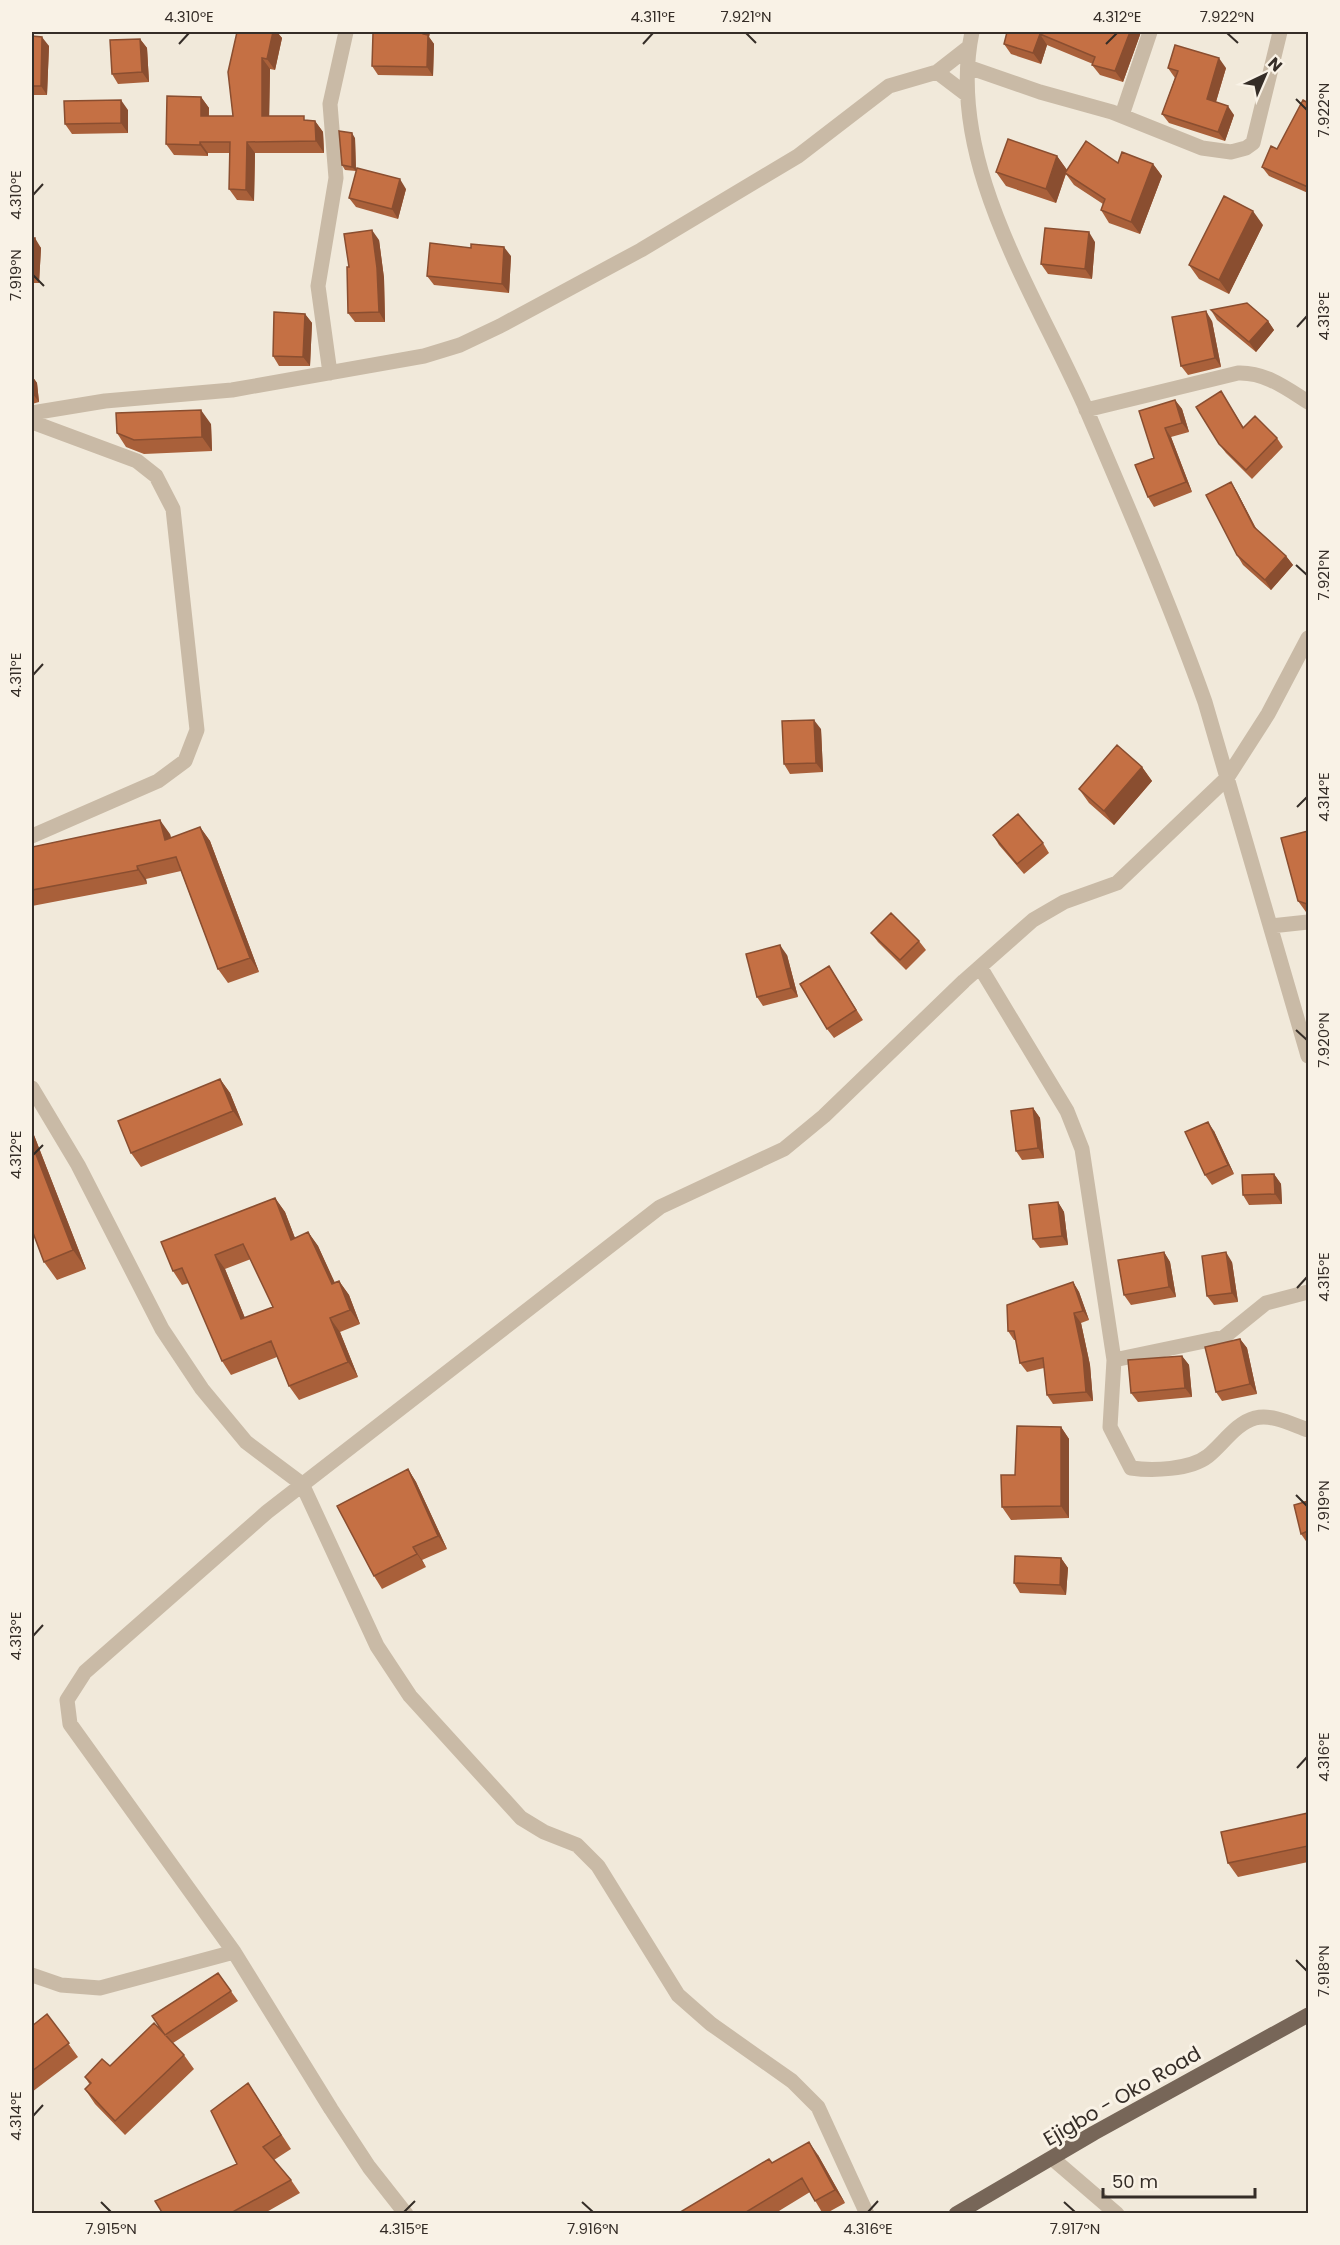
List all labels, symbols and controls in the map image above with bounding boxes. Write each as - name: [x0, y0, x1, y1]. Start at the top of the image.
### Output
- text: 4.310°E: [164, 6, 214, 27]
- text: 4.311°E: [631, 6, 675, 27]
- text: 7.921°N: [721, 6, 771, 27]
- text: 4.312°E: [1093, 6, 1141, 27]
- text: 7.922°N: [1200, 6, 1254, 27]
- north arrow: [1235, 45, 1295, 105]
- text: N: [1263, 52, 1287, 77]
- text: 7.922°N: [1313, 83, 1334, 137]
- text: 4.310°E: [5, 170, 26, 220]
- text: 7.919°N: [5, 249, 26, 301]
- text: 4.313°E: [1313, 292, 1334, 340]
- text: 7.921°N: [1313, 550, 1334, 600]
- text: 4.311°E: [5, 653, 26, 697]
- text: 4.314°E: [1313, 772, 1334, 822]
- text: 7.920°N: [1313, 1012, 1334, 1068]
- text: 4.312°E: [5, 1131, 26, 1179]
- text: 4.315°E: [1313, 1252, 1334, 1302]
- text: 7.919°N: [1313, 1480, 1334, 1532]
- text: 4.313°E: [5, 1612, 26, 1660]
- text: 4.316°E: [1313, 1732, 1334, 1782]
- text: 7.918°N: [1313, 1945, 1334, 1997]
- street label: Ejigbo - Oko Road: [1038, 2039, 1206, 2153]
- text: 4.314°E: [5, 2091, 26, 2141]
- scale bar: [1103, 2161, 1254, 2199]
- text: 50 m: [1112, 2169, 1158, 2194]
- text: 7.915°N: [85, 2218, 137, 2239]
- text: 4.315°E: [379, 2218, 429, 2239]
- text: 7.916°N: [567, 2218, 619, 2239]
- text: 4.316°E: [843, 2218, 893, 2239]
- text: 7.917°N: [1050, 2218, 1100, 2239]

